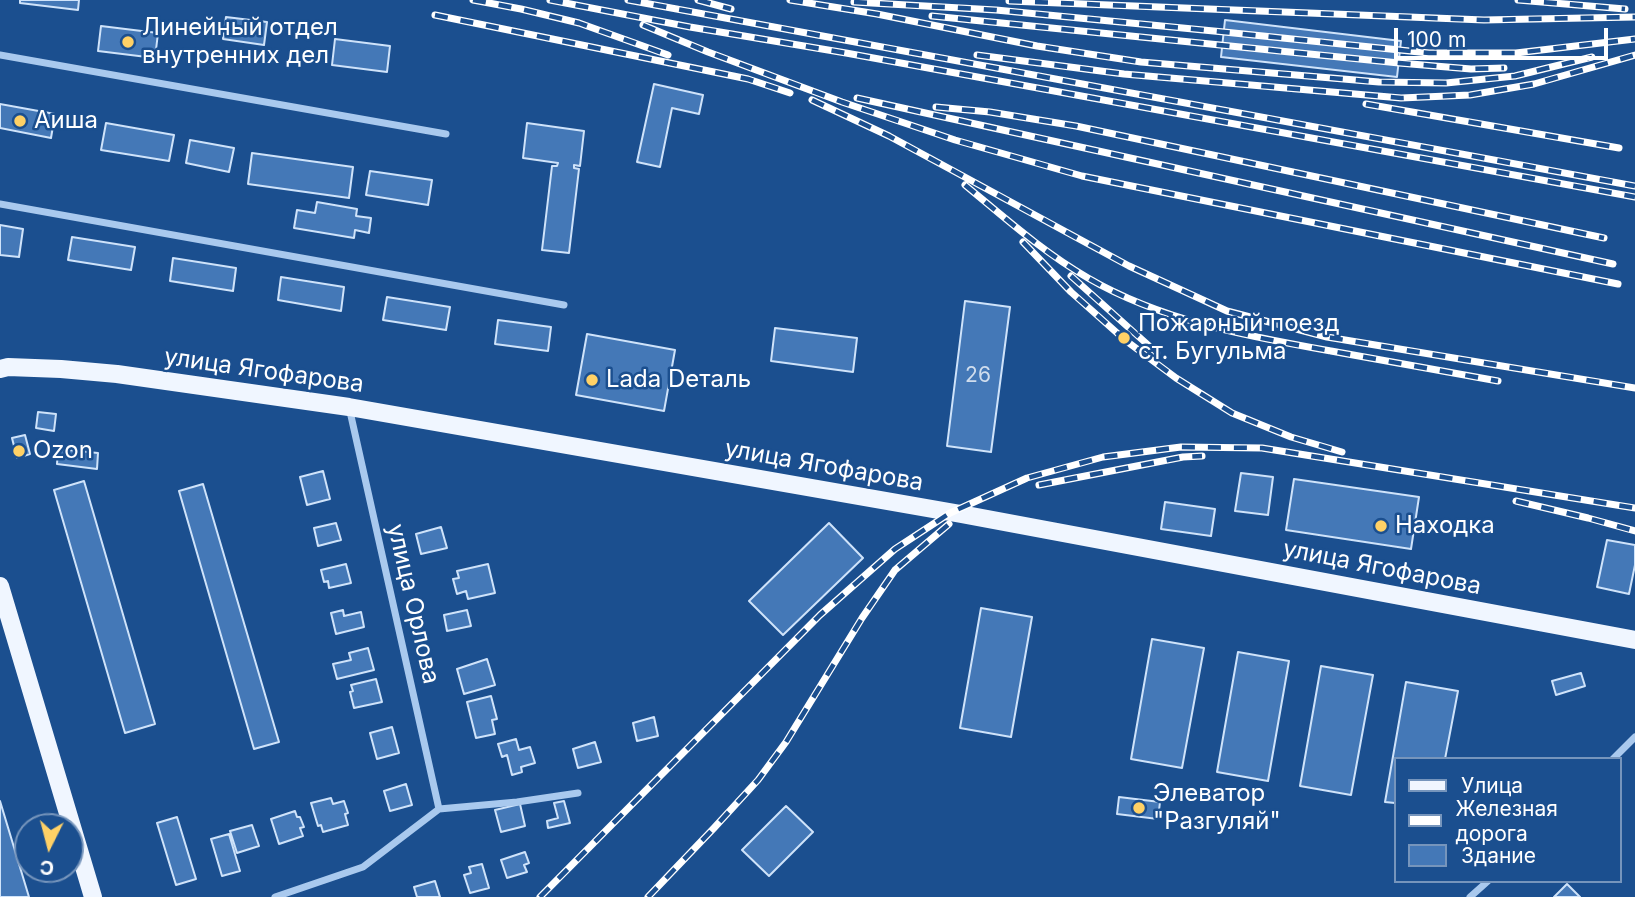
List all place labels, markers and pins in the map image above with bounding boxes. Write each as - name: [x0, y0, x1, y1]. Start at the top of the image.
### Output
- place label: Линейный отдел внутренних дел: [142, 14, 338, 70]
- marker: Линейный отдел внутренних дел: [120, 34, 136, 50]
- place label: Аиша: [34, 107, 98, 135]
- marker: Аиша: [12, 113, 28, 129]
- place label: Пожарный поезд ст. Бугульма: [1138, 310, 1340, 366]
- marker: Пожарный поезд ст. Бугульма: [1116, 330, 1132, 346]
- place label: Lada Dеталь: [606, 366, 751, 394]
- marker: Lada Dеталь: [584, 372, 600, 388]
- place label: Ozon: [33, 437, 93, 465]
- marker: Ozon: [11, 443, 27, 459]
- place label: Находка: [1395, 512, 1495, 540]
- marker: Находка: [1373, 518, 1389, 534]
- place label: Элеватор "Разгуляй": [1153, 780, 1281, 836]
- marker: Элеватор "Разгуляй": [1131, 800, 1147, 816]

